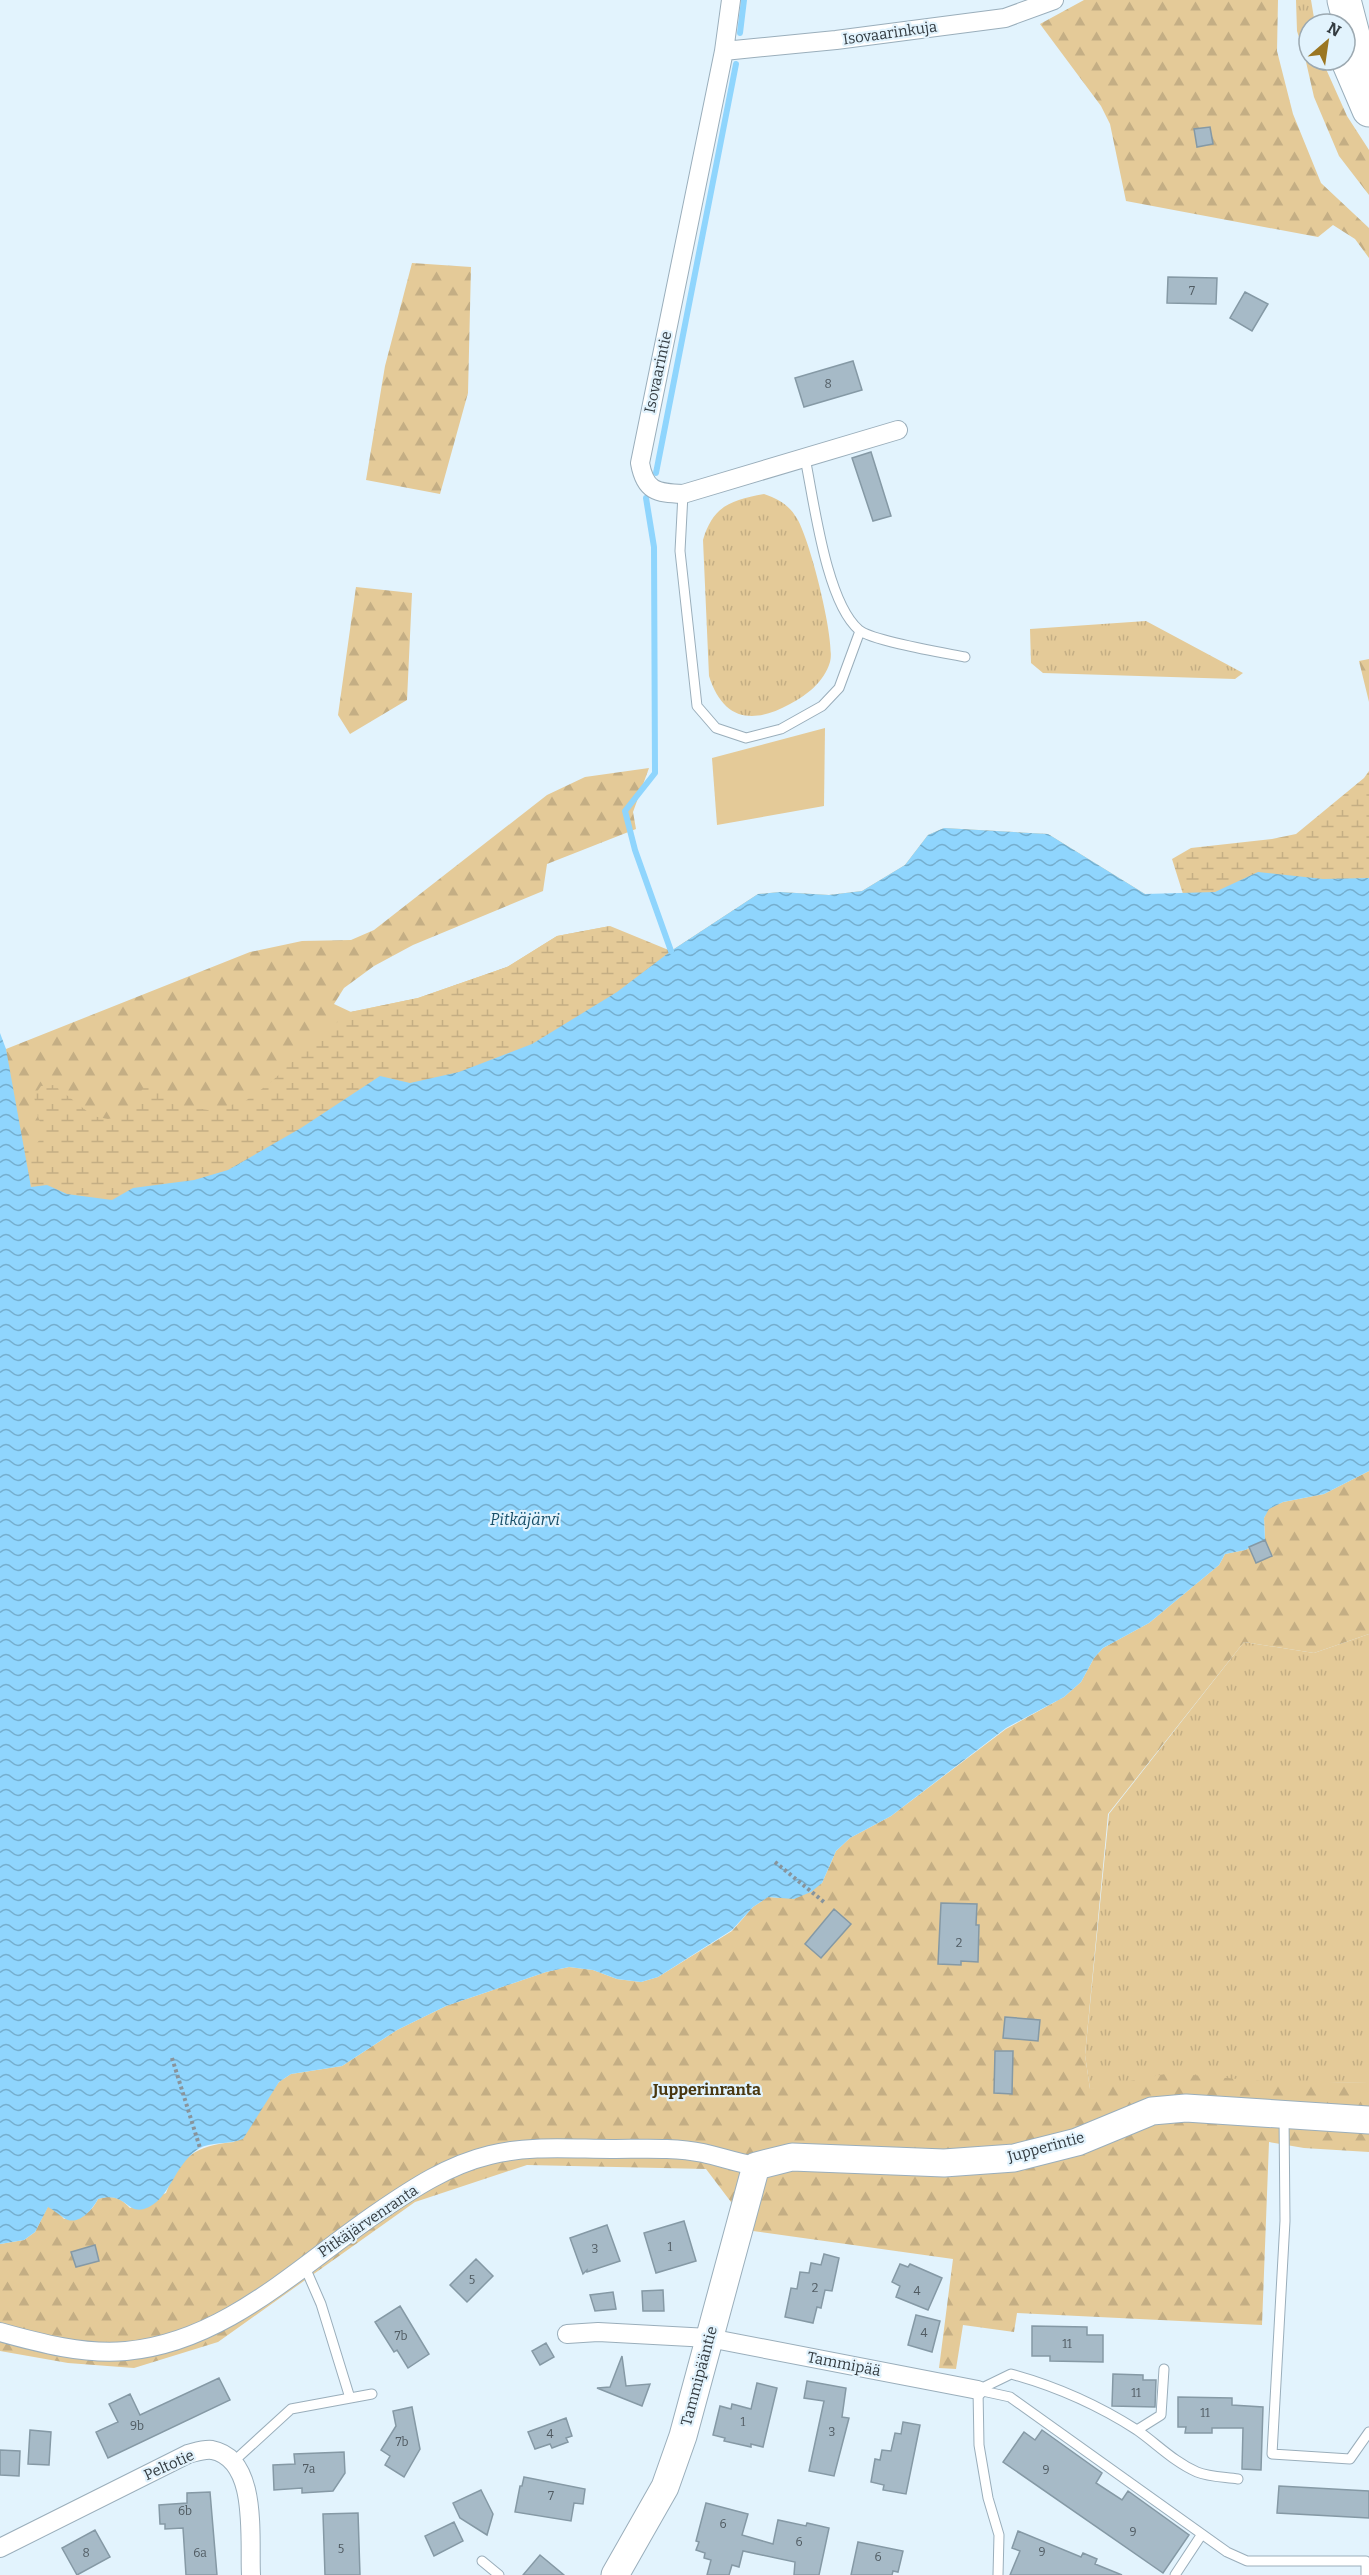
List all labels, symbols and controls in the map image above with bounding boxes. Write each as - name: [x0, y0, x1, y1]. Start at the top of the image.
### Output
- north arrow: [1297, 12, 1357, 72]
- street label: Isovaarinkuja: [842, 17, 938, 49]
- text: N: [1324, 18, 1344, 41]
- house number: 7: [1189, 284, 1195, 298]
- street label: Isovaarintie: [641, 330, 675, 414]
- house number: 8: [824, 377, 832, 391]
- water label: Pitkäjärvi: [490, 1510, 560, 1529]
- house number: 2: [956, 1936, 962, 1950]
- district label: Jupperinranta: [652, 2080, 761, 2099]
- street label: Jupperintie: [1005, 2128, 1086, 2166]
- street label: Pitkäjärvenranta: [315, 2181, 421, 2261]
- house number: 1: [668, 2240, 673, 2254]
- house number: 3: [592, 2242, 599, 2256]
- house number: 5: [469, 2273, 475, 2287]
- house number: 2: [812, 2281, 818, 2295]
- house number: 4: [913, 2284, 921, 2298]
- street label: Tammipääntie: [677, 2324, 721, 2428]
- house number: 4: [920, 2326, 928, 2340]
- house number: 7b: [395, 2329, 408, 2343]
- house number: 11: [1062, 2337, 1072, 2351]
- street label: Tammipää: [806, 2348, 882, 2380]
- house number: 11: [1131, 2386, 1141, 2400]
- house number: 11: [1200, 2406, 1210, 2420]
- house number: 1: [741, 2415, 746, 2429]
- house number: 9b: [130, 2419, 144, 2433]
- house number: 3: [829, 2425, 836, 2439]
- house number: 4: [546, 2427, 554, 2441]
- house number: 7b: [396, 2435, 409, 2449]
- street label: Peltotie: [141, 2446, 197, 2484]
- house number: 7a: [303, 2462, 316, 2476]
- house number: 9: [1042, 2463, 1050, 2477]
- house number: 7: [548, 2489, 554, 2503]
- house number: 6b: [178, 2504, 192, 2518]
- house number: 6: [719, 2517, 727, 2531]
- house number: 9: [1129, 2525, 1137, 2539]
- house number: 6: [795, 2535, 803, 2549]
- house number: 5: [338, 2542, 344, 2556]
- house number: 9: [1038, 2545, 1046, 2559]
- house number: 8: [82, 2546, 90, 2560]
- house number: 6a: [193, 2546, 207, 2560]
- house number: 6: [874, 2550, 882, 2564]

